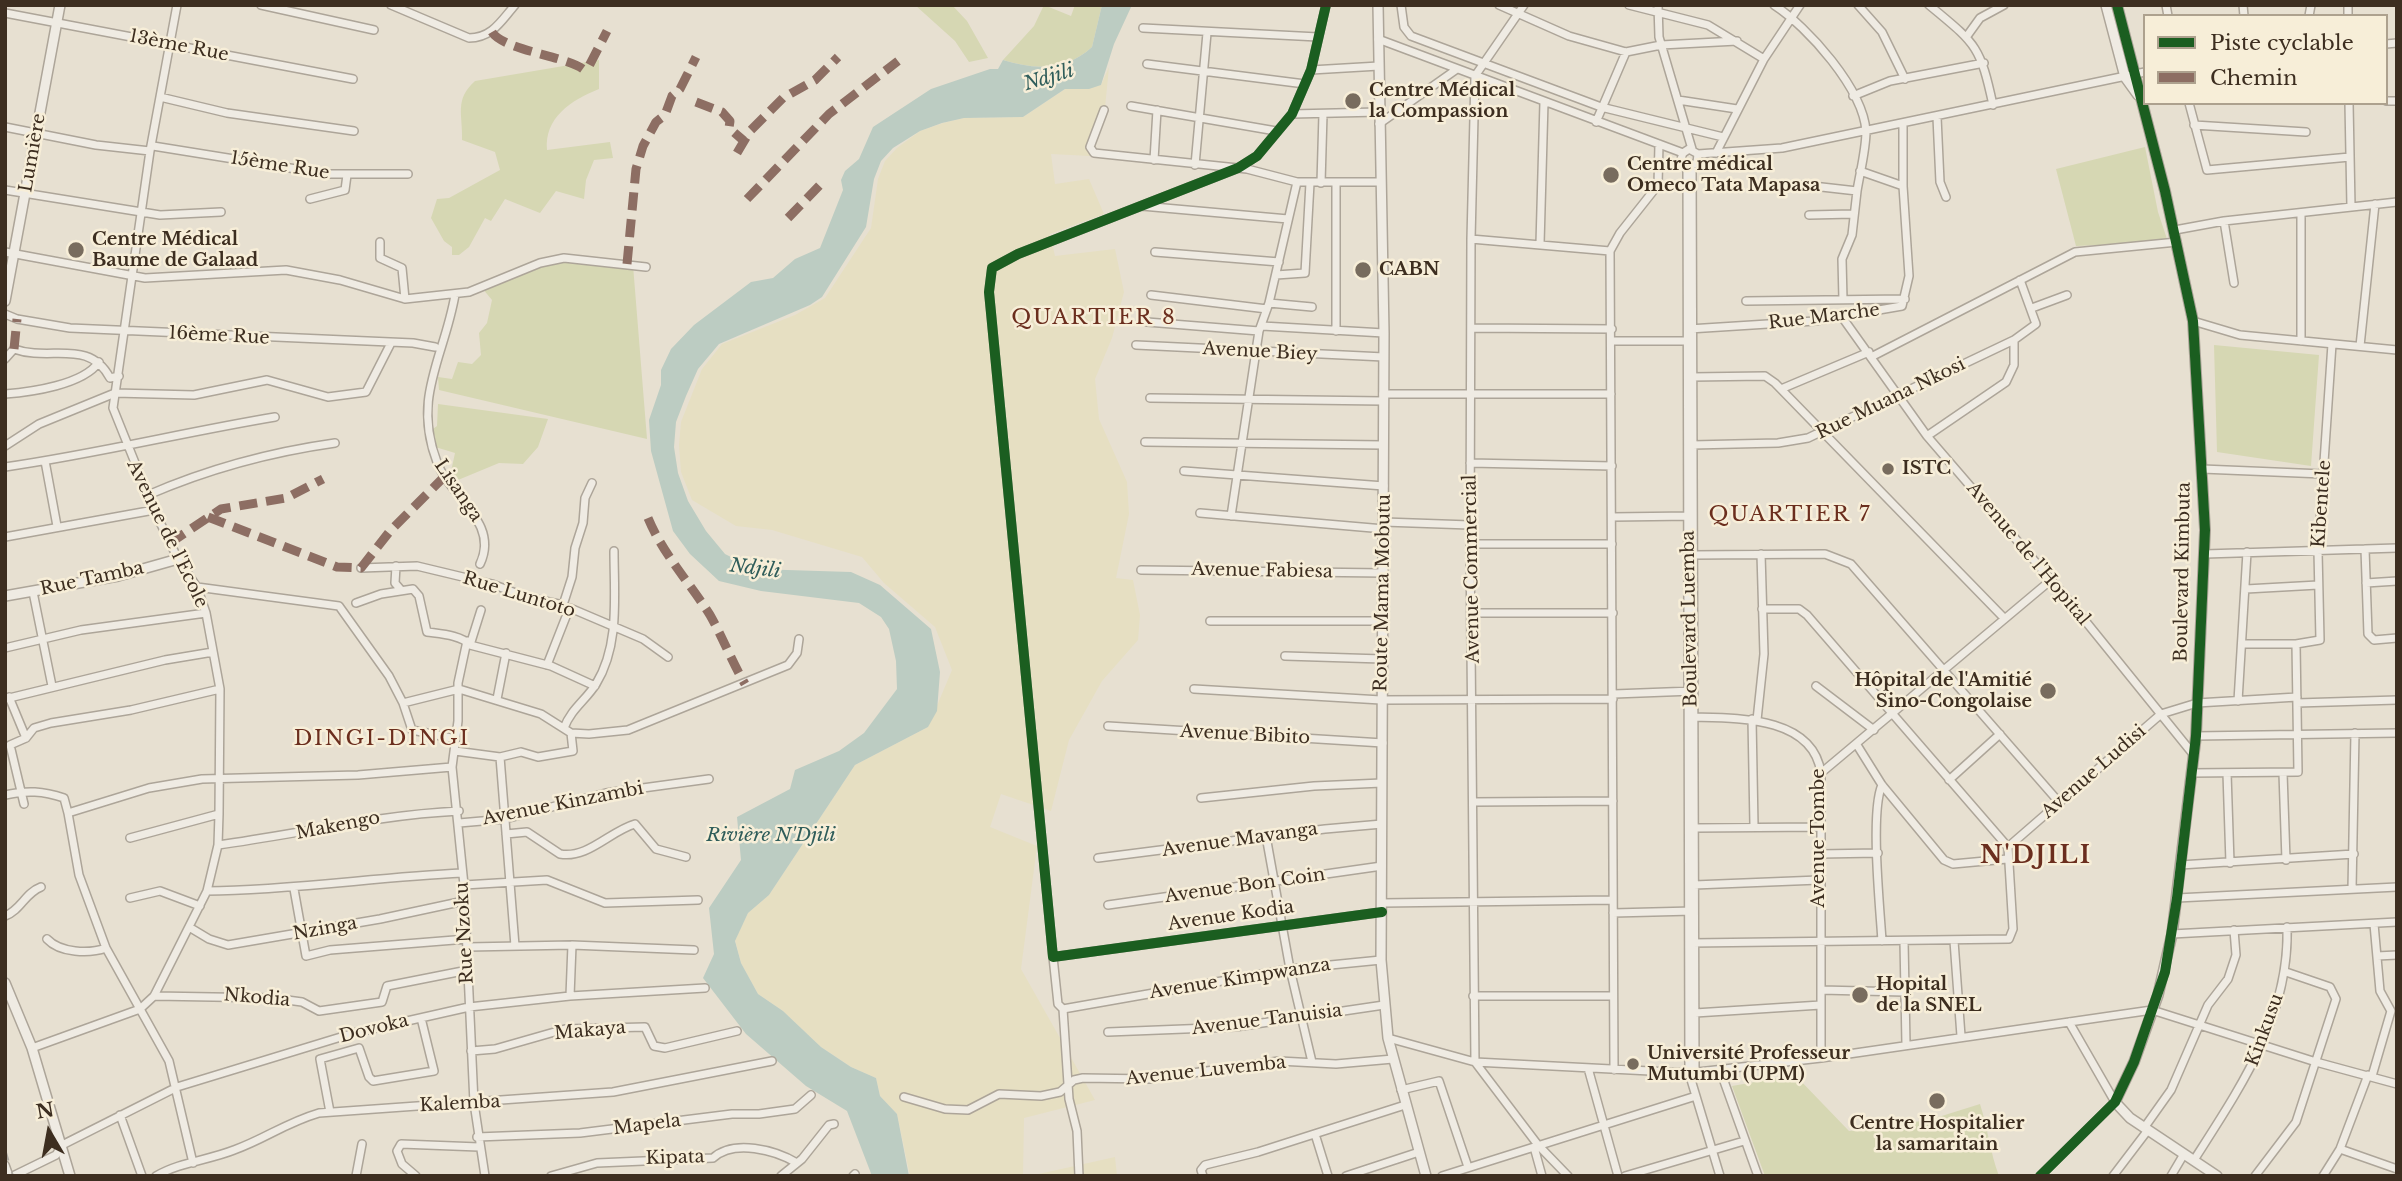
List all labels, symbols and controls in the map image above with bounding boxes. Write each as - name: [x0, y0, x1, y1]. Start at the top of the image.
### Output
- legend: [2143, 14, 2388, 105]
- street label: 13ème Rue: [127, 26, 231, 66]
- text: Piste cyclable: [2210, 30, 2354, 56]
- water label: Ndjili: [1021, 60, 1077, 96]
- text: Chemin: [2210, 65, 2298, 91]
- place label: Centre Médical la Compassion: [1369, 80, 1515, 122]
- marker: Centre Médical la Compassion: [1343, 91, 1363, 111]
- street label: Lumière: [15, 112, 51, 194]
- street label: 15ème Rue: [229, 148, 331, 184]
- place label: Centre médical Omeco Tata Mapasa: [1627, 154, 1820, 196]
- marker: Centre médical Omeco Tata Mapasa: [1601, 165, 1621, 185]
- place label: Centre Médical Baume de Galaad: [92, 229, 258, 272]
- marker: Centre Médical Baume de Galaad: [66, 240, 86, 260]
- place label: CABN: [1379, 259, 1440, 281]
- marker: CABN: [1353, 260, 1373, 280]
- street label: Rue Marche: [1767, 299, 1881, 335]
- district label: QUARTIER 8: [1013, 305, 1175, 331]
- street label: 16ème Rue: [168, 323, 270, 349]
- street label: Avenue Biey: [1202, 338, 1318, 366]
- street label: Rue Muana Nkosi: [1813, 353, 1969, 445]
- street label: Lisanga: [429, 456, 487, 526]
- street label: Avenue de l'Ecole: [122, 457, 212, 611]
- place label: ISTC: [1902, 458, 1951, 480]
- street label: Kibentele: [2308, 459, 2336, 549]
- marker: ISTC: [1880, 461, 1896, 477]
- street label: Avenue Commercial: [1460, 474, 1484, 664]
- street label: Avenue de l'Hopital: [1962, 478, 2094, 630]
- street label: Boulevard Kimbuta: [2171, 482, 2195, 662]
- street label: Route Mama Mobutu: [1370, 494, 1396, 692]
- district label: QUARTIER 7: [1710, 502, 1870, 528]
- street label: Boulevard Luemba: [1678, 531, 1702, 707]
- water label: Ndjili: [728, 555, 782, 583]
- street label: Rue Tamba: [38, 557, 146, 601]
- street label: Avenue Fabiesa: [1191, 559, 1333, 583]
- street label: Rue Luntoto: [460, 568, 578, 622]
- place label: Hôpital de l'Amitié Sino-Congolaise: [1855, 670, 2032, 712]
- marker: Hôpital de l'Amitié Sino-Congolaise: [2038, 681, 2058, 701]
- street label: Avenue Bibito: [1179, 721, 1311, 749]
- street label: Avenue Ludisi: [2037, 721, 2151, 823]
- district label: DINGI-DINGI: [295, 726, 469, 752]
- street label: Avenue Tombe: [1808, 768, 1830, 908]
- street label: Avenue Kinzambi: [481, 778, 645, 830]
- street label: Makengo: [294, 807, 382, 845]
- street label: Avenue Mavanga: [1161, 818, 1319, 862]
- water label: Rivière N'Djili: [706, 825, 836, 847]
- district label: N'DJILI: [1981, 842, 2091, 870]
- street label: Avenue Bon Coin: [1163, 864, 1327, 908]
- street label: Rue Nzoku: [452, 881, 478, 985]
- street label: Avenue Kodia: [1166, 896, 1296, 936]
- street label: Nzinga: [291, 913, 359, 945]
- street label: Avenue Kimpwanza: [1148, 954, 1332, 1004]
- place label: Hopital de la SNEL: [1876, 974, 1982, 1016]
- street label: Nkodia: [223, 984, 291, 1012]
- marker: Hopital de la SNEL: [1850, 985, 1870, 1005]
- street label: Kinkusu: [2242, 991, 2288, 1069]
- street label: Avenue Tanuisia: [1191, 1000, 1343, 1040]
- street label: Dovoka: [337, 1010, 411, 1048]
- street label: Makaya: [553, 1017, 627, 1045]
- place label: Université Professeur Mutumbi (UPM): [1647, 1043, 1850, 1086]
- street label: Avenue Luvemba: [1125, 1052, 1287, 1090]
- marker: Université Professeur Mutumbi (UPM): [1625, 1056, 1641, 1072]
- street label: Kalemba: [419, 1091, 501, 1117]
- marker: Centre Hospitalier la samaritain: [1927, 1091, 1947, 1111]
- north arrow: [14, 1097, 84, 1167]
- text: N: [34, 1098, 56, 1124]
- street label: Mapela: [612, 1110, 682, 1140]
- place label: Centre Hospitalier la samaritain: [1850, 1113, 2024, 1156]
- street label: Kipata: [645, 1146, 705, 1170]

